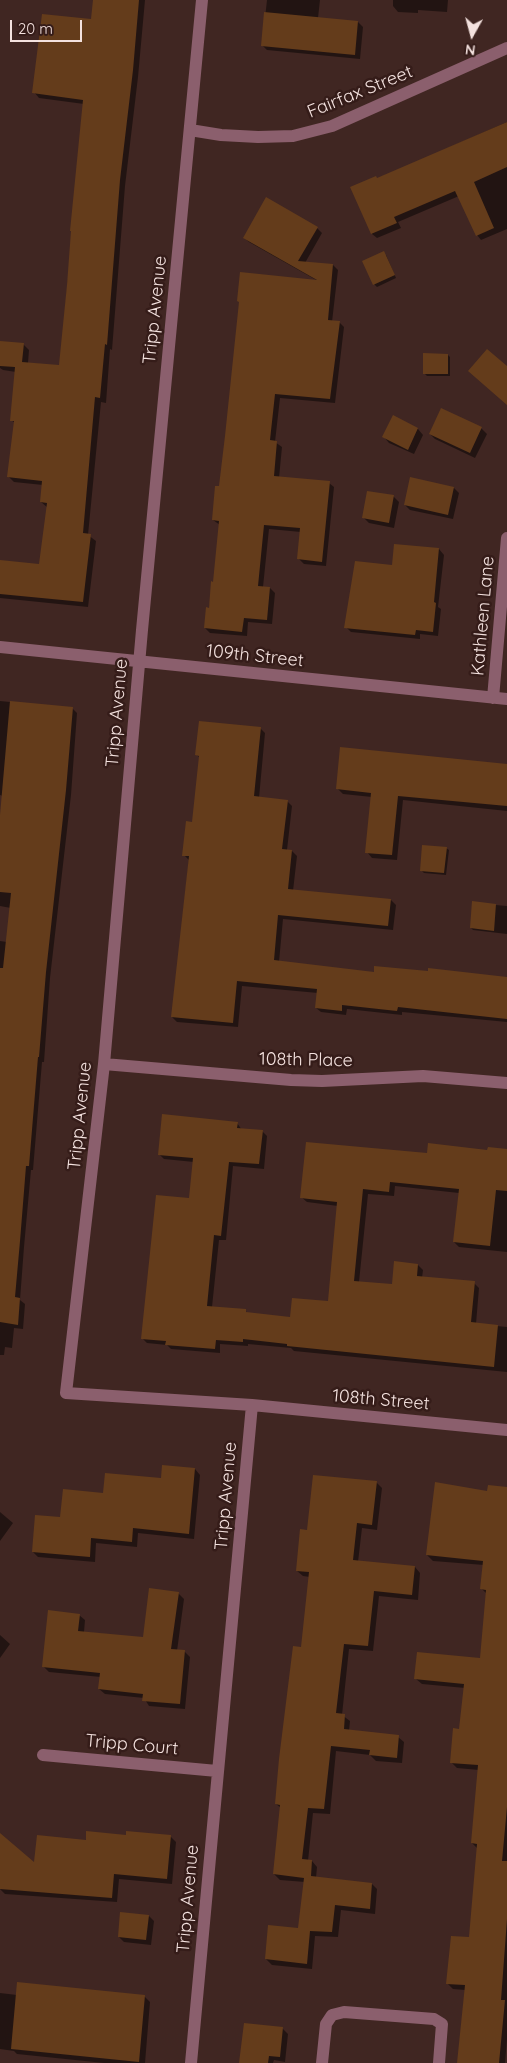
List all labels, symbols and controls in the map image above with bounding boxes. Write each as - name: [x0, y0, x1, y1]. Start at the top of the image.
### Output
- scale bar: [12, 10, 85, 42]
- north arrow: [447, 10, 497, 60]
- text: 20 m: [18, 19, 53, 38]
- text: N: [464, 40, 476, 59]
- street label: Fairfax Street: [304, 61, 416, 123]
- street label: Tripp Avenue: [139, 255, 171, 365]
- street label: Kathleen Lane: [467, 555, 499, 677]
- street label: 109th Street: [205, 640, 305, 672]
- street label: Tripp Avenue: [101, 658, 133, 768]
- street label: 108th Place: [259, 1048, 353, 1072]
- street label: Tripp Avenue: [64, 1061, 96, 1171]
- street label: 108th Street: [331, 1385, 431, 1415]
- street label: Tripp Avenue: [210, 1441, 242, 1551]
- street label: Tripp Court: [85, 1730, 179, 1760]
- street label: Tripp Avenue: [172, 1844, 204, 1954]

